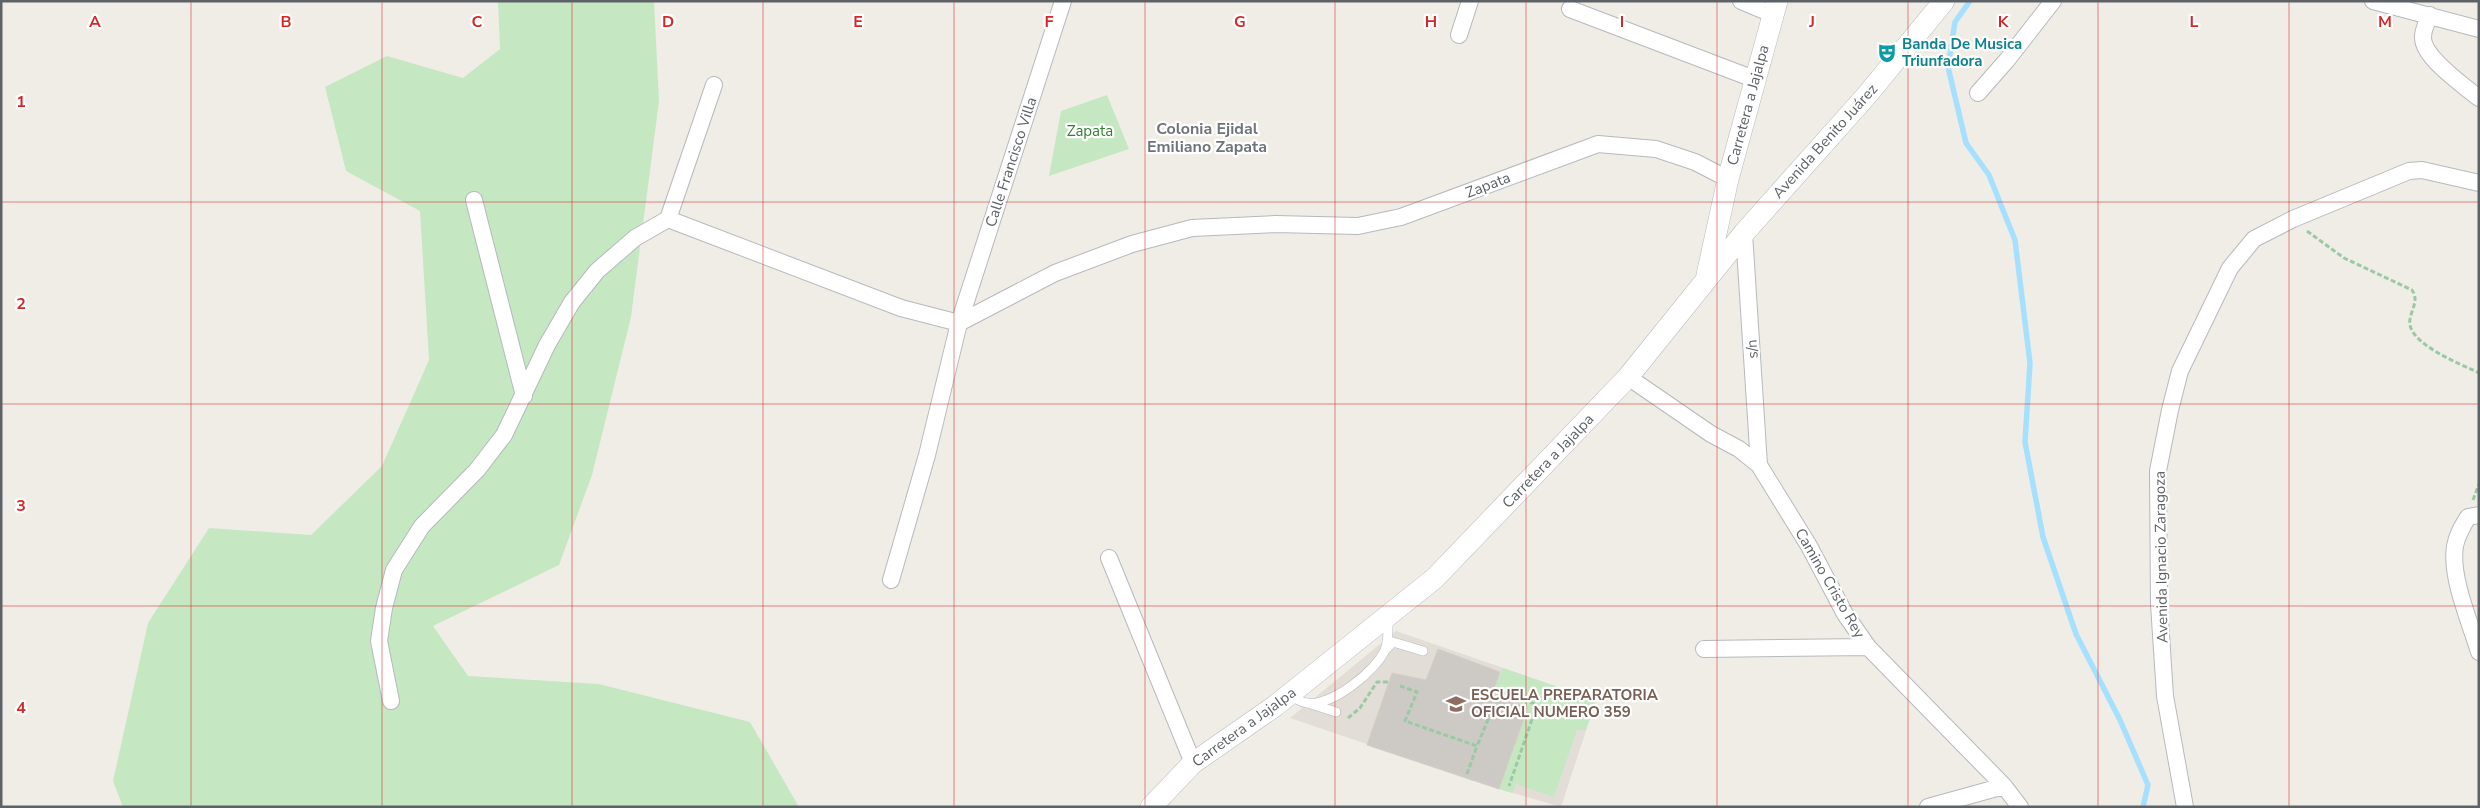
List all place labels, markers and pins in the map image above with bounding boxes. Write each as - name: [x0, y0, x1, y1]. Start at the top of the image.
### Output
- place label: Banda De Musica Triunfadora: [1902, 34, 2022, 71]
- theatre icon: Banda De Musica Triunfadora: [1876, 42, 1898, 64]
- place label: ESCUELA PREPARATORIA OFICIAL NUMERO 359: [1471, 685, 1659, 722]
- school or university icon: ESCUELA PREPARATORIA OFICIAL NUMERO 359: [1445, 693, 1467, 715]

